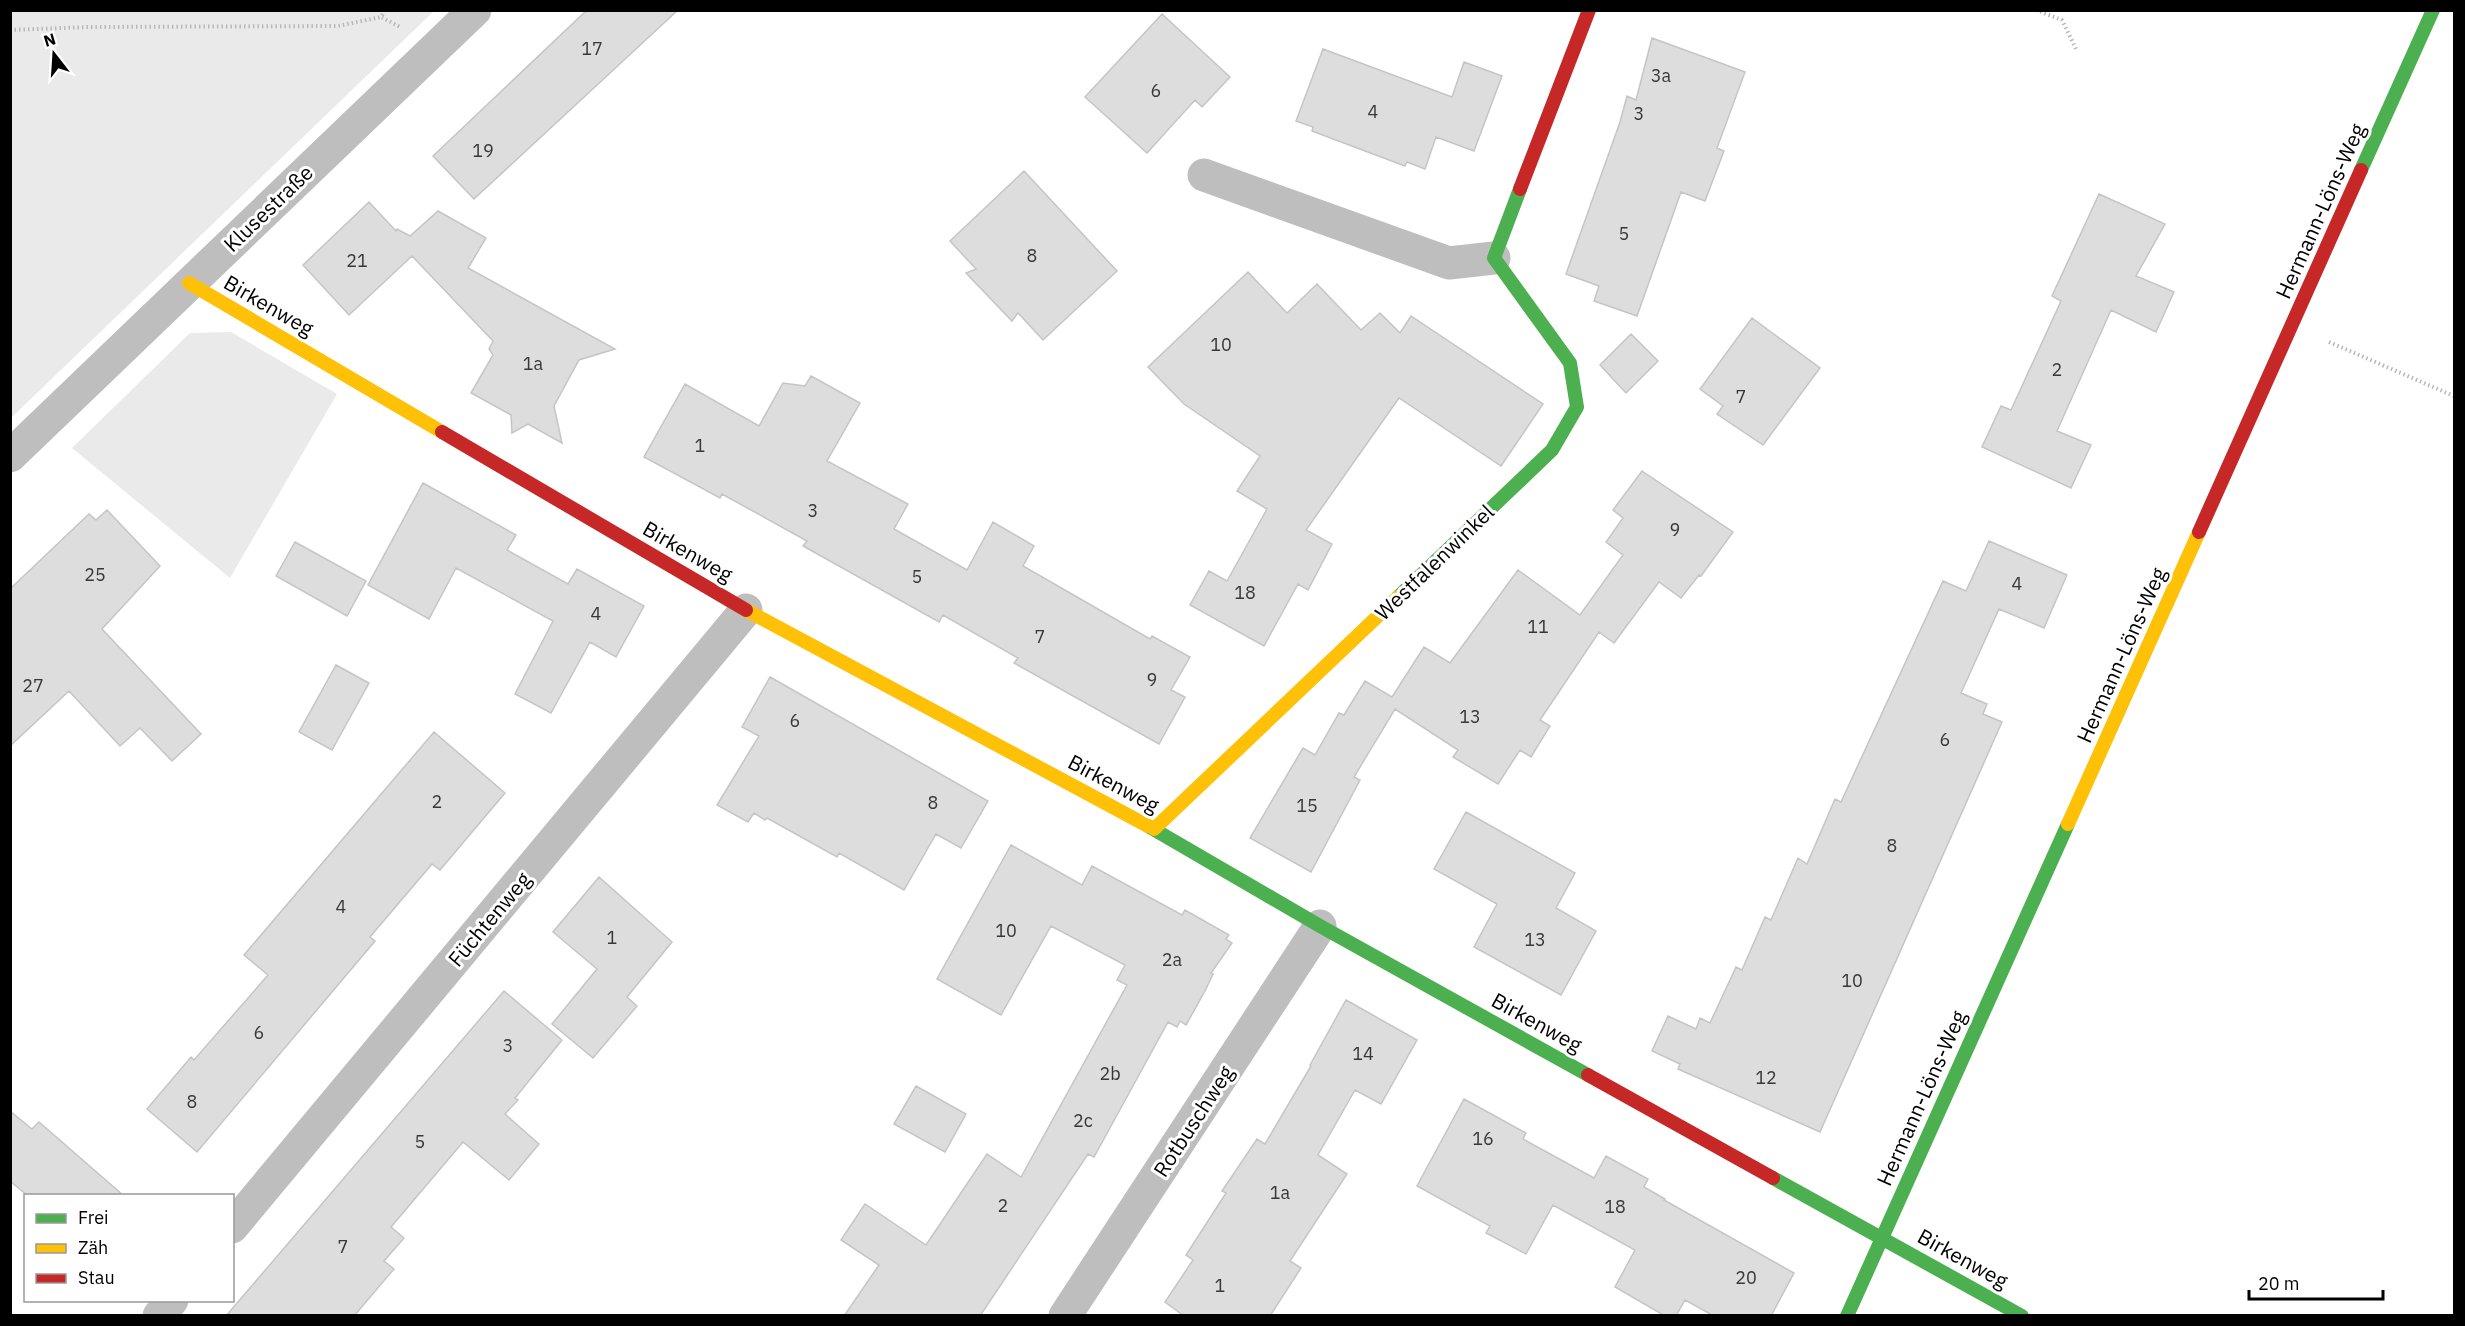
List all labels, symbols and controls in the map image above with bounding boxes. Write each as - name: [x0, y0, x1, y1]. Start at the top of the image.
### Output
- north arrow: [24, 24, 84, 84]
- text: N: [41, 28, 58, 51]
- house number: 17: [581, 37, 603, 60]
- house number: 3a: [1651, 64, 1672, 87]
- house number: 6: [1151, 79, 1161, 102]
- house number: 4: [1368, 100, 1379, 123]
- house number: 3: [1634, 102, 1644, 125]
- street label: Hermann-Löns-Weg: [2269, 119, 2371, 303]
- house number: 19: [472, 139, 494, 162]
- street label: Klusestraße: [217, 158, 319, 258]
- house number: 5: [1619, 222, 1629, 245]
- house number: 8: [1027, 244, 1037, 267]
- house number: 21: [346, 249, 368, 272]
- street label: Birkenweg: [219, 268, 319, 342]
- house number: 10: [1210, 333, 1232, 356]
- house number: 1a: [523, 352, 544, 375]
- house number: 2: [2052, 358, 2062, 381]
- house number: 7: [1736, 385, 1746, 408]
- house number: 1: [695, 434, 705, 457]
- street label: Westfalenwinkel: [1368, 498, 1500, 626]
- house number: 3: [808, 499, 818, 522]
- street label: Birkenweg: [638, 514, 738, 588]
- house number: 9: [1670, 518, 1680, 541]
- house number: 25: [84, 563, 106, 586]
- street label: Hermann-Löns-Weg: [2070, 563, 2172, 747]
- house number: 5: [912, 565, 922, 588]
- house number: 4: [2012, 572, 2023, 595]
- house number: 18: [1234, 581, 1256, 604]
- house number: 4: [591, 602, 602, 625]
- house number: 11: [1527, 615, 1549, 638]
- house number: 7: [1035, 625, 1045, 648]
- house number: 9: [1147, 668, 1157, 691]
- house number: 27: [22, 674, 44, 697]
- house number: 13: [1459, 705, 1481, 728]
- house number: 6: [790, 709, 800, 732]
- house number: 6: [1940, 728, 1950, 751]
- street label: Birkenweg: [1064, 747, 1164, 819]
- house number: 2: [432, 790, 442, 813]
- house number: 8: [928, 791, 938, 814]
- house number: 15: [1296, 794, 1318, 817]
- house number: 8: [1887, 834, 1897, 857]
- street label: Füchtenweg: [441, 866, 537, 972]
- house number: 4: [336, 895, 347, 918]
- house number: 10: [995, 919, 1017, 942]
- house number: 1: [607, 926, 617, 949]
- house number: 13: [1524, 928, 1546, 951]
- house number: 2a: [1162, 948, 1183, 971]
- house number: 10: [1841, 969, 1863, 992]
- street label: Birkenweg: [1487, 986, 1587, 1058]
- street label: Hermann-Löns-Weg: [1870, 1006, 1972, 1190]
- house number: 6: [254, 1021, 264, 1044]
- house number: 3: [503, 1034, 513, 1057]
- house number: 14: [1352, 1042, 1374, 1065]
- street label: Rotbuschweg: [1147, 1060, 1239, 1182]
- house number: 2b: [1099, 1062, 1121, 1085]
- house number: 12: [1755, 1066, 1777, 1089]
- house number: 8: [187, 1090, 197, 1113]
- house number: 2c: [1073, 1109, 1093, 1132]
- house number: 16: [1472, 1127, 1494, 1150]
- house number: 5: [415, 1130, 425, 1153]
- house number: 1a: [1270, 1181, 1291, 1204]
- legend: [24, 1194, 234, 1302]
- house number: 2: [998, 1194, 1008, 1217]
- house number: 18: [1604, 1195, 1626, 1218]
- text: Frei: [78, 1206, 109, 1229]
- street label: Birkenweg: [1913, 1222, 2013, 1294]
- house number: 7: [338, 1235, 348, 1258]
- text: Zäh: [78, 1236, 108, 1259]
- scale bar: [2249, 1263, 2382, 1301]
- text: Stau: [78, 1266, 115, 1289]
- house number: 20: [1735, 1266, 1757, 1289]
- text: 20 m: [2258, 1272, 2300, 1295]
- house number: 1: [1215, 1274, 1225, 1297]

